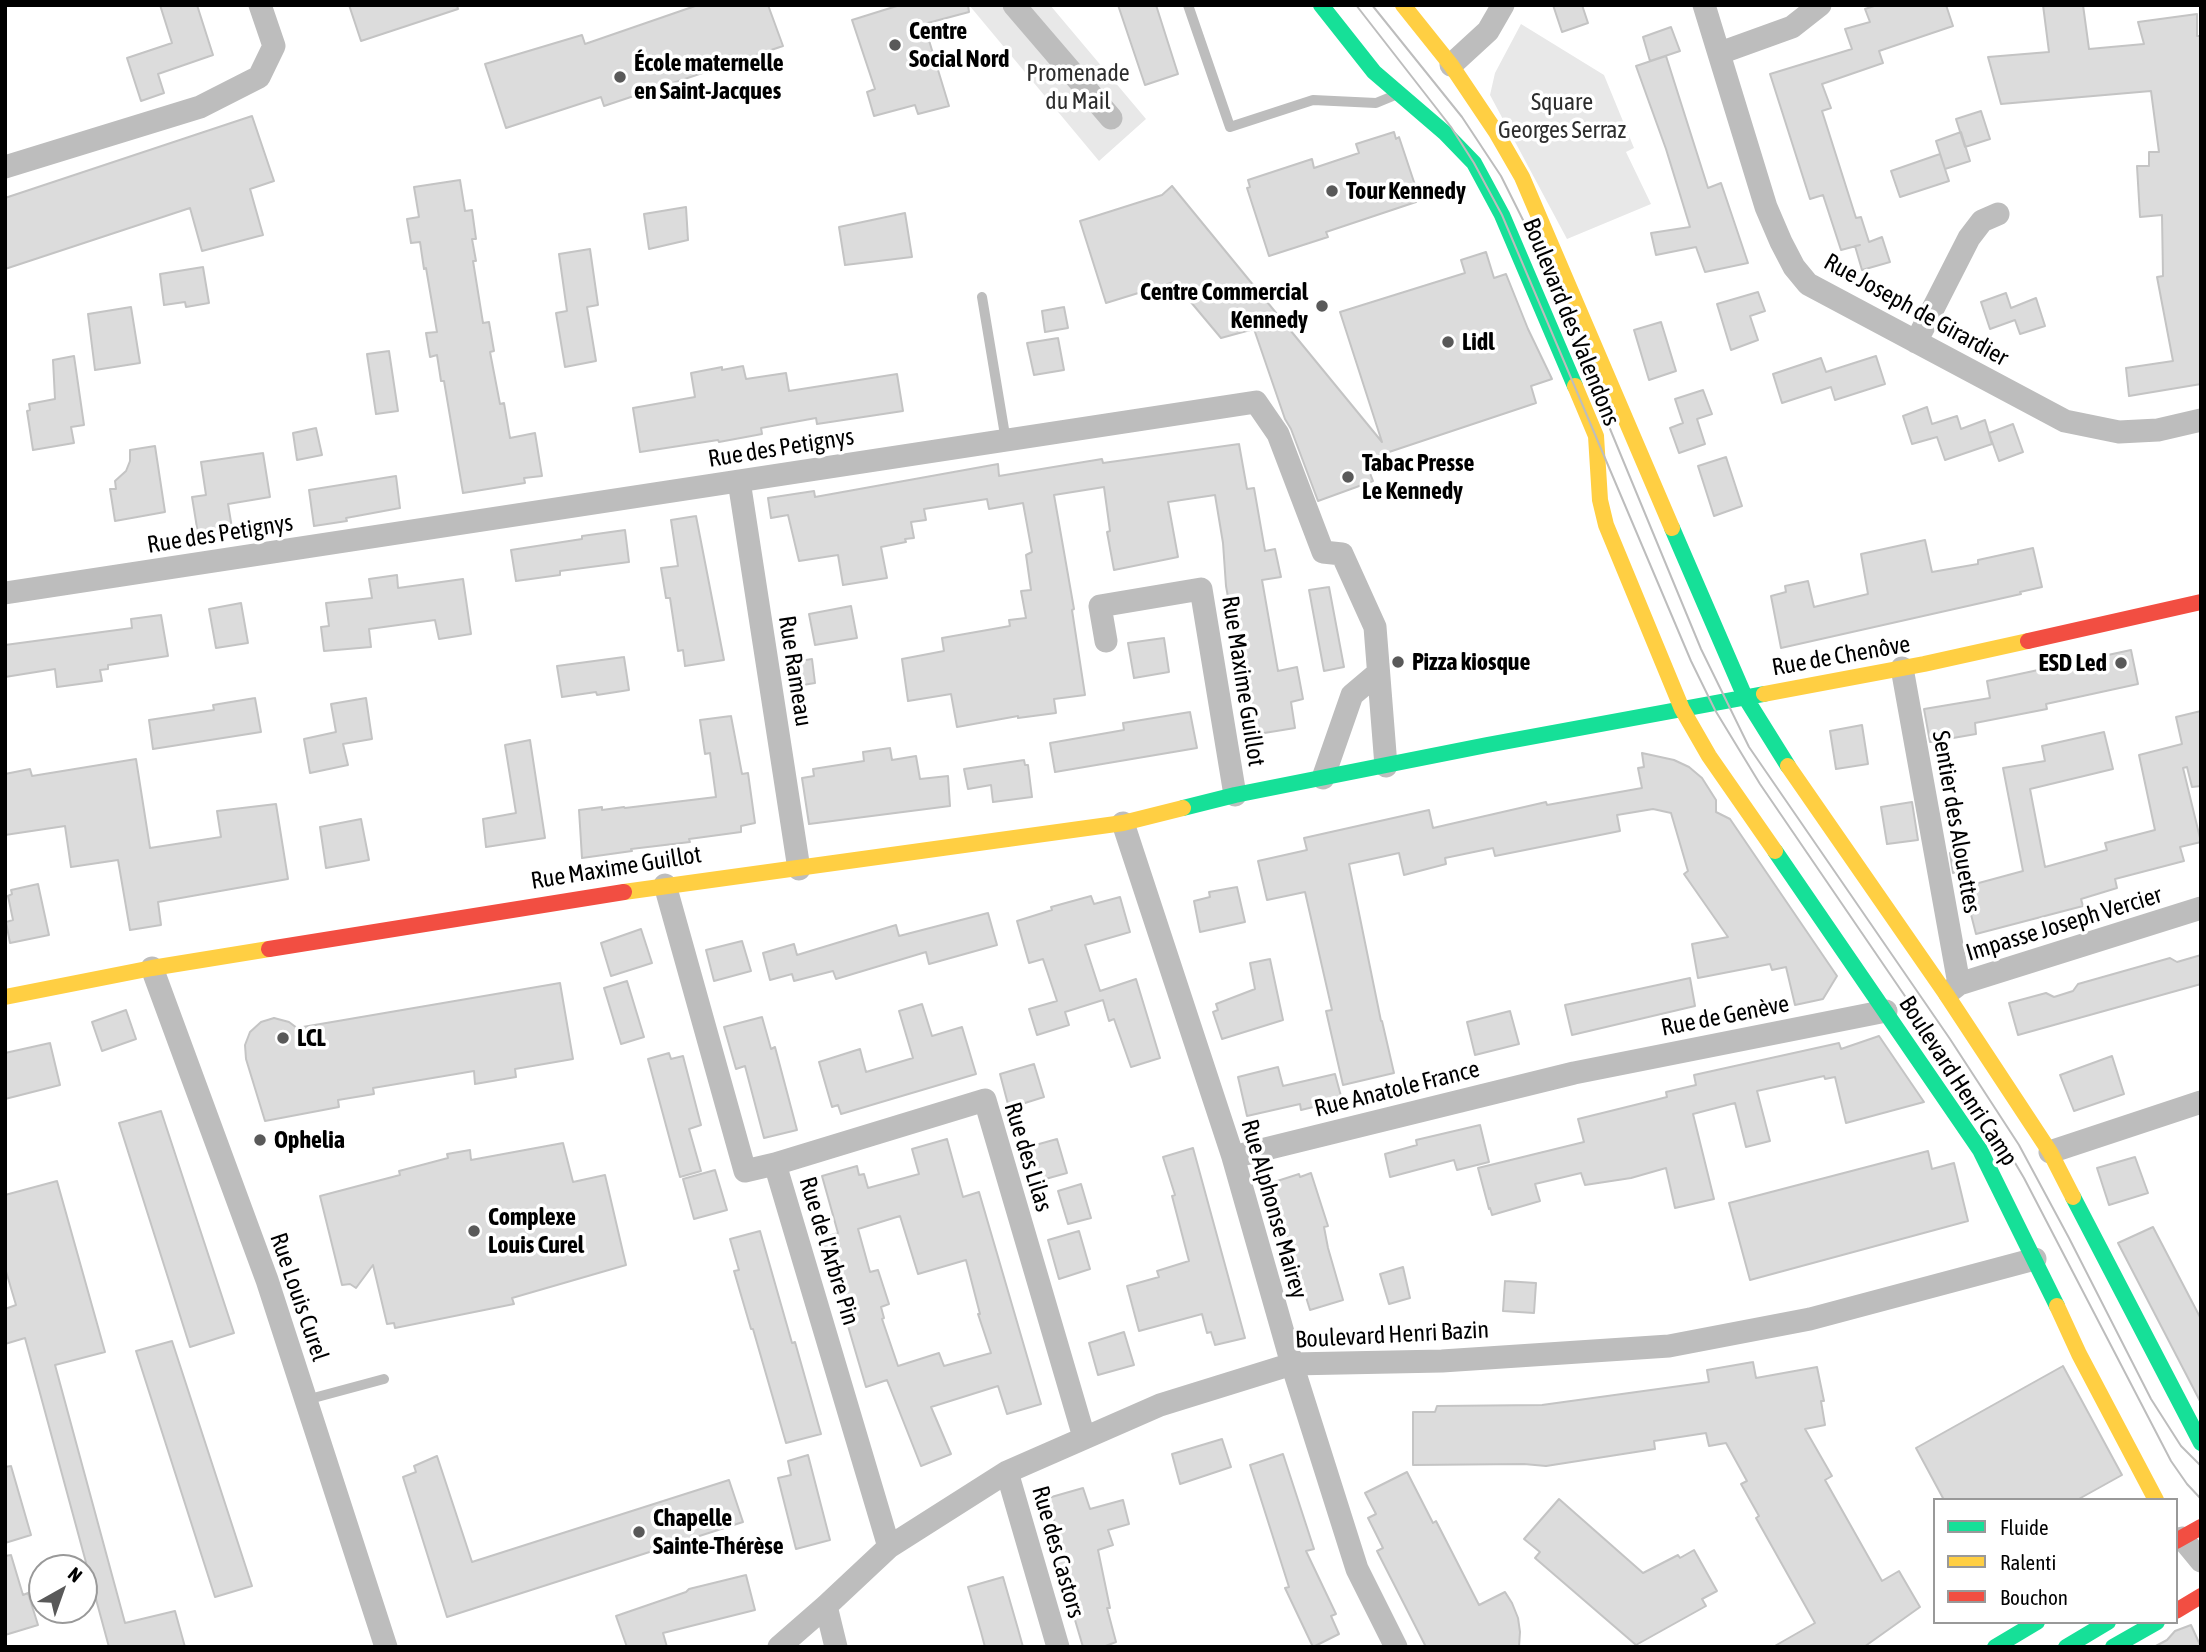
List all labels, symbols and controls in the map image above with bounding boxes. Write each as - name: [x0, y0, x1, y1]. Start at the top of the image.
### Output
- place label: Centre Social Nord: [909, 17, 1009, 73]
- marker: Centre Social Nord: [887, 37, 903, 53]
- place label: École maternelle en Saint-Jacques: [634, 49, 784, 105]
- park label: Promenade du Mail: [1026, 59, 1130, 115]
- marker: École maternelle en Saint-Jacques: [612, 69, 628, 85]
- park label: Square Georges Serraz: [1498, 88, 1626, 144]
- place label: Tour Kennedy: [1346, 177, 1466, 205]
- marker: Tour Kennedy: [1324, 183, 1340, 199]
- street label: Boulevard des Valendons: [1516, 214, 1626, 430]
- street label: Rue Joseph de Girardier: [1819, 247, 2013, 373]
- place label: Centre Commercial Kennedy: [1140, 278, 1308, 334]
- marker: Centre Commercial Kennedy: [1314, 298, 1330, 314]
- place label: Lidl: [1462, 328, 1495, 356]
- marker: Lidl: [1440, 334, 1456, 350]
- street label: Rue des Petignys: [706, 422, 856, 474]
- place label: Tabac Presse Le Kennedy: [1362, 449, 1474, 505]
- marker: Tabac Presse Le Kennedy: [1340, 469, 1356, 485]
- street label: Rue des Petignys: [145, 508, 295, 560]
- street label: Rue Maxime Guillot: [1215, 594, 1271, 768]
- street label: Rue Rameau: [772, 614, 818, 728]
- street label: Rue de Chenôve: [1770, 630, 1912, 682]
- place label: Pizza kiosque: [1412, 648, 1530, 676]
- place label: ESD Led: [2039, 649, 2107, 677]
- marker: Pizza kiosque: [1390, 654, 1406, 670]
- marker: ESD Led: [2113, 655, 2129, 671]
- street label: Sentier des Alouettes: [1926, 728, 1986, 916]
- street label: Rue Maxime Guillot: [529, 840, 703, 896]
- street label: Impasse Joseph Vercier: [1963, 881, 2165, 967]
- street label: Rue de Genève: [1659, 989, 1791, 1043]
- street label: Boulevard Henri Camp: [1892, 991, 2024, 1171]
- place label: LCL: [297, 1024, 326, 1052]
- marker: LCL: [275, 1030, 291, 1046]
- street label: Rue Anatole France: [1312, 1055, 1482, 1123]
- street label: Rue des Lilas: [998, 1099, 1058, 1215]
- street label: Rue Alphonse Mairey: [1235, 1116, 1313, 1302]
- place label: Ophelia: [274, 1126, 345, 1154]
- marker: Ophelia: [252, 1132, 268, 1148]
- street label: Rue de l'Arbre Pin: [793, 1173, 865, 1329]
- place label: Complexe Louis Curel: [488, 1203, 584, 1259]
- marker: Complexe Louis Curel: [466, 1223, 482, 1239]
- street label: Rue Louis Curel: [264, 1229, 334, 1365]
- street label: Boulevard Henri Bazin: [1294, 1316, 1490, 1354]
- street label: Rue des Castors: [1025, 1483, 1091, 1621]
- legend: [1933, 1498, 2178, 1624]
- place label: Chapelle Sainte-Thérèse: [653, 1504, 784, 1560]
- text: Fluide: [2000, 1515, 2049, 1539]
- marker: Chapelle Sainte-Thérèse: [631, 1524, 647, 1540]
- text: Ralenti: [2000, 1550, 2056, 1574]
- north arrow: [28, 1554, 98, 1624]
- text: N: [64, 1562, 87, 1586]
- text: Bouchon: [2000, 1585, 2068, 1609]

